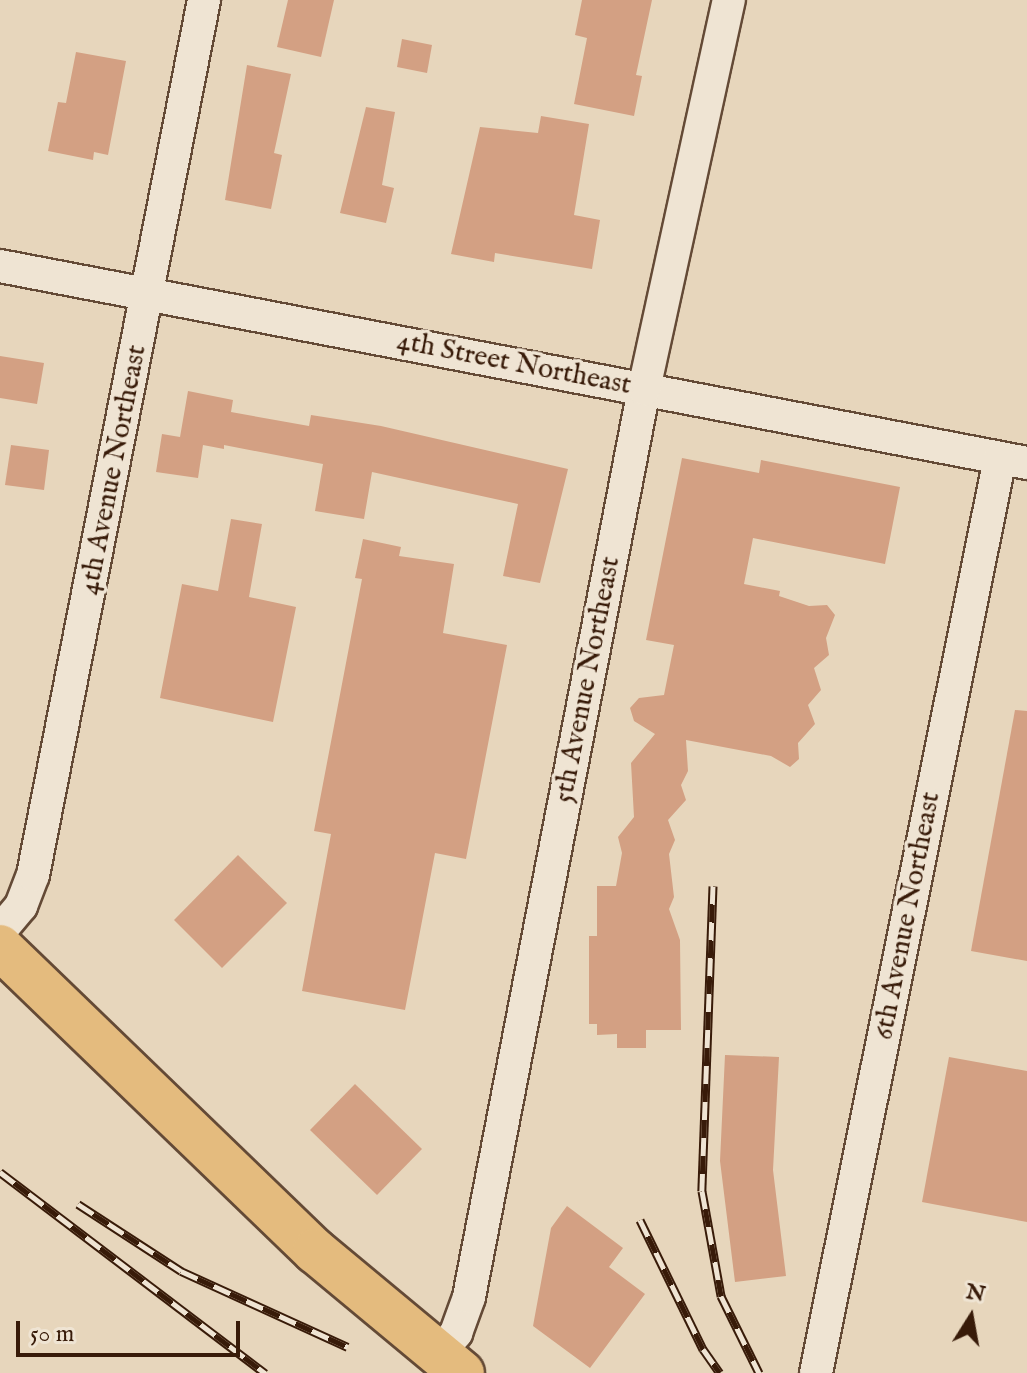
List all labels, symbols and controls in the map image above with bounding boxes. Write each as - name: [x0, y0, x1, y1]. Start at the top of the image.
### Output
- street label: 4th Street Northeast: [394, 325, 634, 403]
- street label: 4th Avenue Northeast: [73, 342, 155, 598]
- street label: 5th Avenue Northeast: [548, 554, 628, 806]
- street label: 6th Avenue Northeast: [867, 789, 949, 1043]
- north arrow: [931, 1277, 1011, 1357]
- text: N: [964, 1278, 988, 1309]
- scale bar: [20, 1305, 244, 1355]
- text: 50 m: [30, 1319, 74, 1350]

